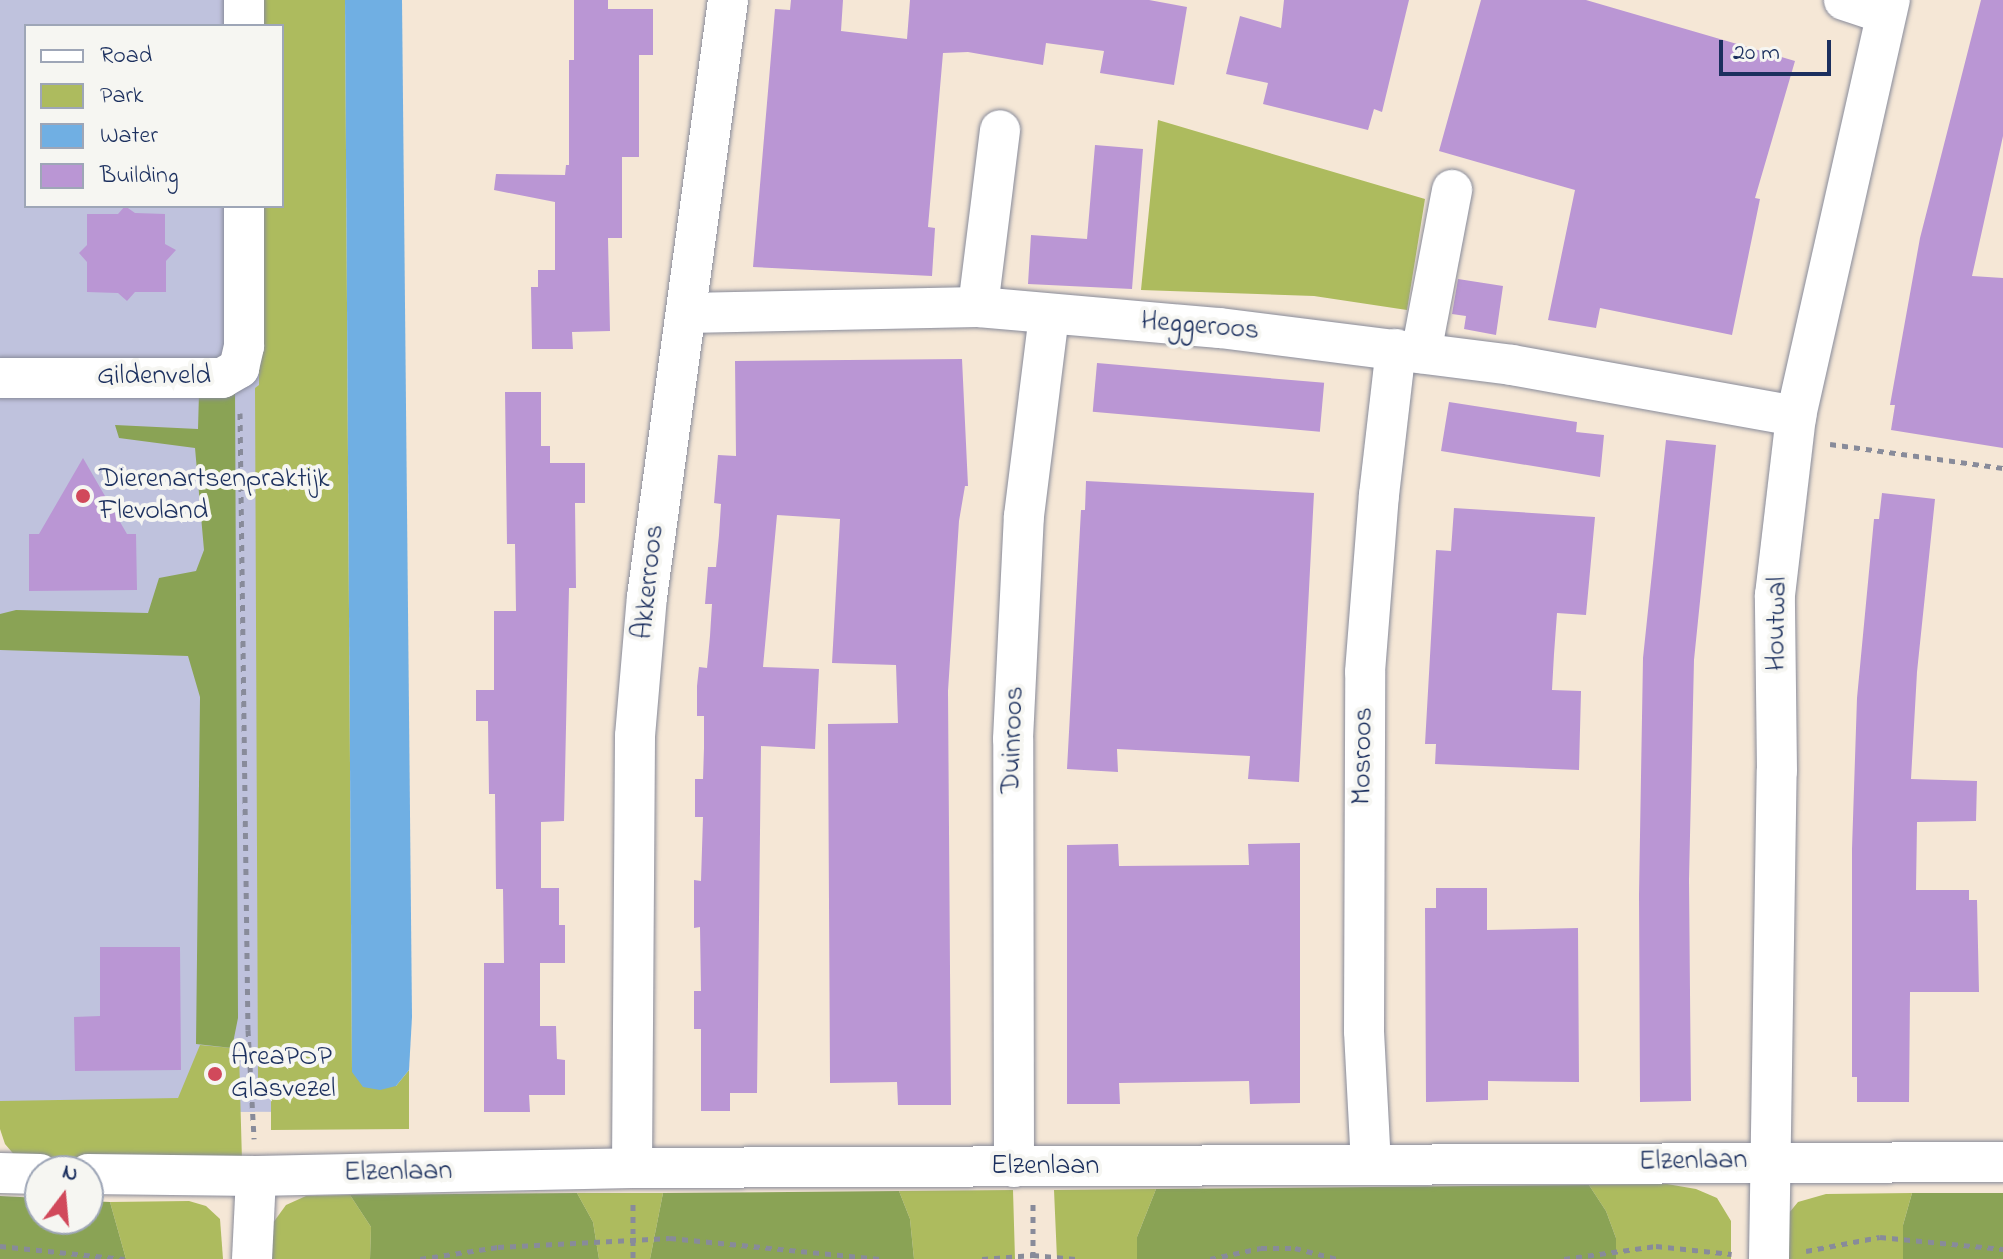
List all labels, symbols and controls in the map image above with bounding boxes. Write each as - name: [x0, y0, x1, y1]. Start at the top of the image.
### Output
- legend: [24, 24, 284, 208]
- scale bar: [1723, 24, 1835, 74]
- text: 20 m: [1733, 36, 1780, 71]
- text: Road: [100, 39, 152, 74]
- text: Park: [100, 79, 143, 114]
- text: Water: [100, 119, 158, 154]
- text: Building: [100, 159, 179, 194]
- street label: Heggeroos: [1139, 305, 1261, 349]
- street label: Gildenveld: [97, 360, 211, 394]
- place label: Dierenartsenpraktijk Flevoland: [99, 463, 330, 529]
- marker: Dierenartsenpraktijk Flevoland: [74, 487, 92, 505]
- street label: Akkerroos: [627, 523, 673, 641]
- street label: Houtwal: [1760, 577, 1796, 671]
- street label: Duinroos: [995, 686, 1033, 794]
- street label: Mosroos: [1346, 707, 1382, 805]
- place label: AreaPOP Glasvezel: [231, 1041, 336, 1107]
- marker: AreaPOP Glasvezel: [206, 1065, 224, 1083]
- street label: Elzenlaan: [1638, 1144, 1748, 1180]
- street label: Elzenlaan: [991, 1150, 1099, 1184]
- north arrow: [24, 1155, 104, 1235]
- street label: Elzenlaan: [343, 1155, 453, 1191]
- text: N: [59, 1156, 82, 1191]

